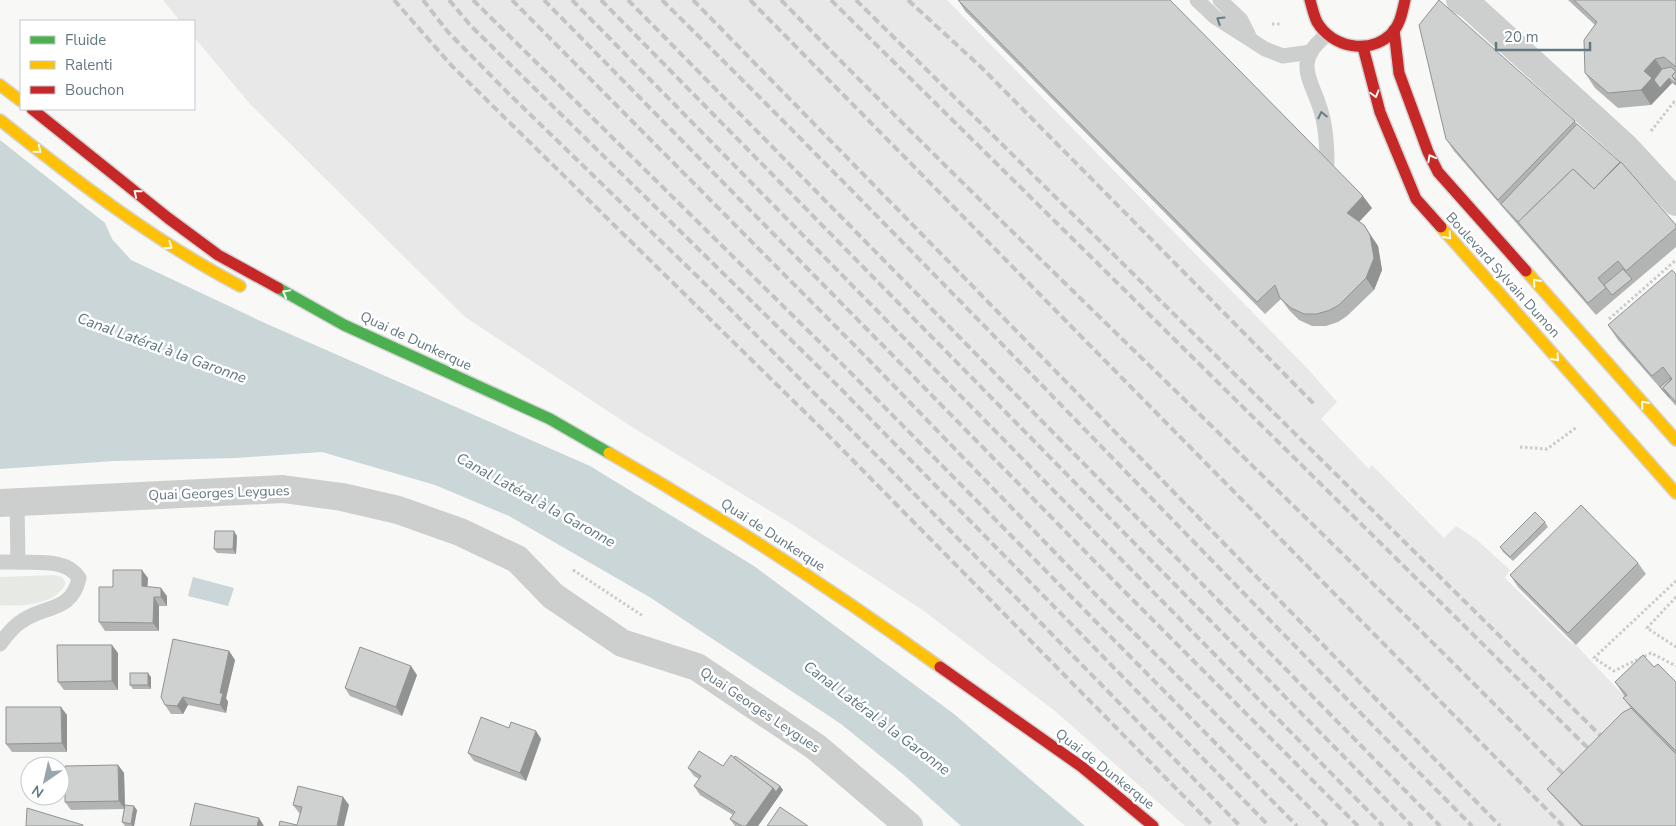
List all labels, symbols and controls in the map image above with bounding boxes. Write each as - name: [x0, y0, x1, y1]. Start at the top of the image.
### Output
- one-way arrow: [1216, 16, 1225, 26]
- legend: [20, 20, 195, 110]
- scale bar: [1496, 20, 1590, 52]
- text: 20 m: [1504, 27, 1539, 47]
- text: Fluide: [65, 30, 106, 50]
- text: Ralenti: [65, 55, 113, 75]
- text: Bouchon: [65, 80, 124, 100]
- one-way arrow: [1369, 89, 1379, 97]
- one-way arrow: [1317, 110, 1328, 119]
- one-way arrow: [32, 145, 41, 153]
- one-way arrow: [1427, 155, 1437, 164]
- one-way arrow: [134, 190, 143, 198]
- street label: Boulevard Sylvain Dumon: [1442, 208, 1564, 342]
- one-way arrow: [1443, 231, 1452, 240]
- one-way arrow: [164, 240, 173, 249]
- one-way arrow: [1533, 278, 1542, 287]
- one-way arrow: [283, 289, 292, 299]
- street label: Quai de Dunkerque: [357, 307, 475, 375]
- water label: Canal Latéral à la Garonne: [75, 308, 249, 388]
- one-way arrow: [1551, 352, 1560, 361]
- one-way arrow: [1641, 400, 1650, 409]
- water label: Canal Latéral à la Garonne: [453, 448, 619, 552]
- street label: Quai Georges Leygues: [148, 481, 290, 505]
- street label: Quai de Dunkerque: [717, 494, 829, 576]
- water label: Canal Latéral à la Garonne: [800, 656, 954, 780]
- street label: Quai Georges Leygues: [696, 663, 824, 758]
- street label: Quai de Dunkerque: [1052, 724, 1158, 814]
- north arrow: [20, 756, 70, 806]
- text: N: [28, 781, 48, 802]

